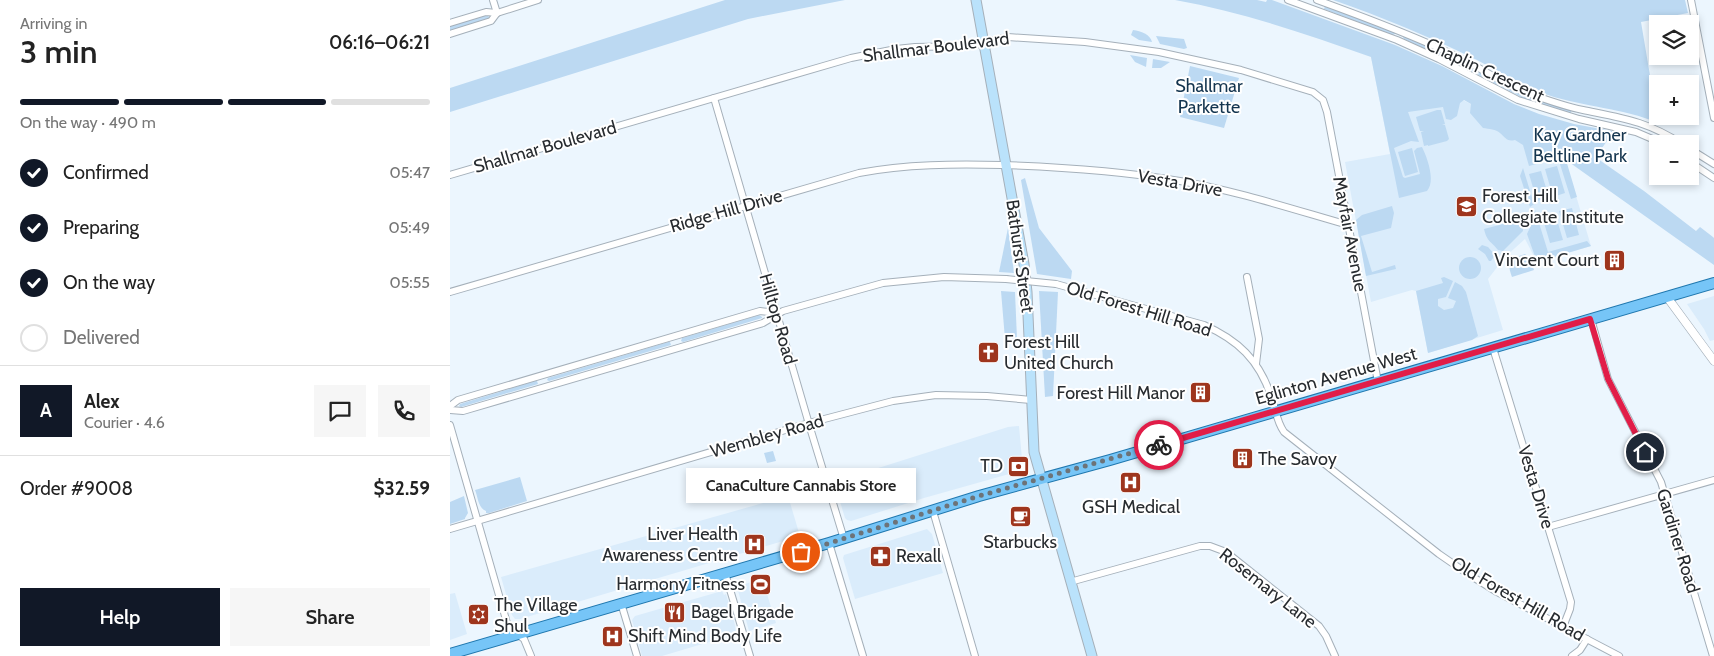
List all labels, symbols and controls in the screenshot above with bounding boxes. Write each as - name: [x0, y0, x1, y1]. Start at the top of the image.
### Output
- text: Arriving in: [20, 14, 87, 33]
- map controls: [1649, 15, 1699, 185]
- button: layers: [1649, 15, 1699, 65]
- street label: Shallmar Boulevard: [861, 27, 1011, 67]
- text: 06:16–06:21: [329, 31, 430, 54]
- text: 3 min: [20, 32, 97, 71]
- street label: Chaplin Crescent: [1422, 33, 1548, 107]
- park label: Shallmar Parkette: [1175, 75, 1243, 118]
- button: +: [1649, 75, 1699, 125]
- text: On the way · 490 m: [20, 113, 156, 132]
- street label: Shallmar Boulevard: [471, 116, 619, 178]
- park label: Kay Gardner Beltline Park: [1533, 124, 1628, 167]
- button: −: [1649, 135, 1699, 185]
- icon: check: [20, 159, 48, 187]
- text: Confirmed: [63, 161, 149, 184]
- text: 05:47: [390, 163, 430, 182]
- street label: Vesta Drive: [1136, 165, 1224, 201]
- street label: Mayfair Avenue: [1328, 174, 1372, 294]
- street label: Ridge Hill Drive: [667, 184, 785, 238]
- place label: Forest Hill Collegiate Institute: [1482, 185, 1624, 228]
- school or university icon: Forest Hill Collegiate Institute: [1454, 194, 1478, 218]
- street label: Bathurst Street: [1001, 198, 1039, 314]
- icon: check: [20, 214, 48, 242]
- text: Preparing: [63, 216, 139, 239]
- text: 05:49: [389, 218, 430, 237]
- building icon: Vincent Court: [1603, 248, 1627, 272]
- place label: Vincent Court: [1494, 249, 1599, 271]
- icon: check: [20, 269, 48, 297]
- text: On the way: [63, 271, 155, 294]
- street label: Hilltop Road: [755, 271, 801, 367]
- text: 05:55: [390, 273, 430, 292]
- street label: Old Forest Hill Road: [1064, 276, 1214, 342]
- text: Delivered: [63, 326, 140, 349]
- place label: Forest Hill United Church: [1004, 331, 1114, 374]
- church icon: Forest Hill United Church: [976, 340, 1000, 364]
- street label: Eglinton Avenue West: [1253, 342, 1419, 410]
- building icon: Forest Hill Manor: [1189, 381, 1213, 405]
- place label: Forest Hill Manor: [1057, 382, 1185, 404]
- button: chat: [314, 385, 366, 437]
- button: phone: [378, 385, 430, 437]
- text: Alex: [84, 390, 120, 413]
- text: A: [40, 399, 52, 422]
- street label: Wembley Road: [708, 409, 826, 463]
- text: Courier · 4.6: [84, 413, 165, 432]
- courier: [1134, 420, 1184, 470]
- icon: bike: [1145, 431, 1173, 459]
- pin: [1624, 431, 1666, 473]
- icon: home: [1631, 438, 1659, 466]
- street label: Vesta Drive: [1513, 443, 1559, 531]
- building icon: The Savoy: [1230, 447, 1254, 471]
- place label: The Savoy: [1258, 448, 1337, 470]
- bank icon: TD: [1007, 454, 1031, 478]
- place label: TD: [980, 455, 1003, 477]
- callout: CanaCulture Cannabis Store: [686, 467, 916, 502]
- hospital icon: GSH Medical: [1119, 470, 1143, 494]
- text: CanaCulture Cannabis Store: [706, 476, 896, 495]
- text: Order #9008: [20, 477, 133, 500]
- text: $32.59: [374, 477, 430, 500]
- street label: Gardiner Road: [1652, 486, 1704, 596]
- place label: GSH Medical: [1082, 496, 1181, 518]
- cafe icon: Starbucks: [1008, 505, 1032, 529]
- place label: Liver Health Awareness Centre: [602, 523, 738, 566]
- pin: [780, 531, 822, 573]
- place label: Starbucks: [983, 531, 1057, 553]
- hospital icon: Liver Health Awareness Centre: [742, 532, 766, 556]
- icon: bag: [787, 538, 815, 566]
- street label: Rosemary Lane: [1215, 543, 1321, 633]
- pharmacy icon: Rexall: [868, 544, 892, 568]
- place label: Rexall: [896, 545, 942, 567]
- street label: Old Forest Hill Road: [1447, 552, 1589, 646]
- sports icon: Harmony Fitness: [749, 572, 773, 596]
- place label: Harmony Fitness: [616, 573, 745, 595]
- button: Help: [20, 588, 220, 646]
- button: Share: [230, 588, 430, 646]
- place label: The Village Shul: [494, 594, 577, 637]
- restaurant icon: Bagel Brigade: [663, 600, 687, 624]
- place label: Bagel Brigade: [691, 601, 794, 623]
- synagogue icon: The Village Shul: [466, 603, 490, 627]
- hospital icon: Shift Mind Body Life: [600, 624, 624, 648]
- place label: Shift Mind Body Life: [628, 625, 782, 647]

